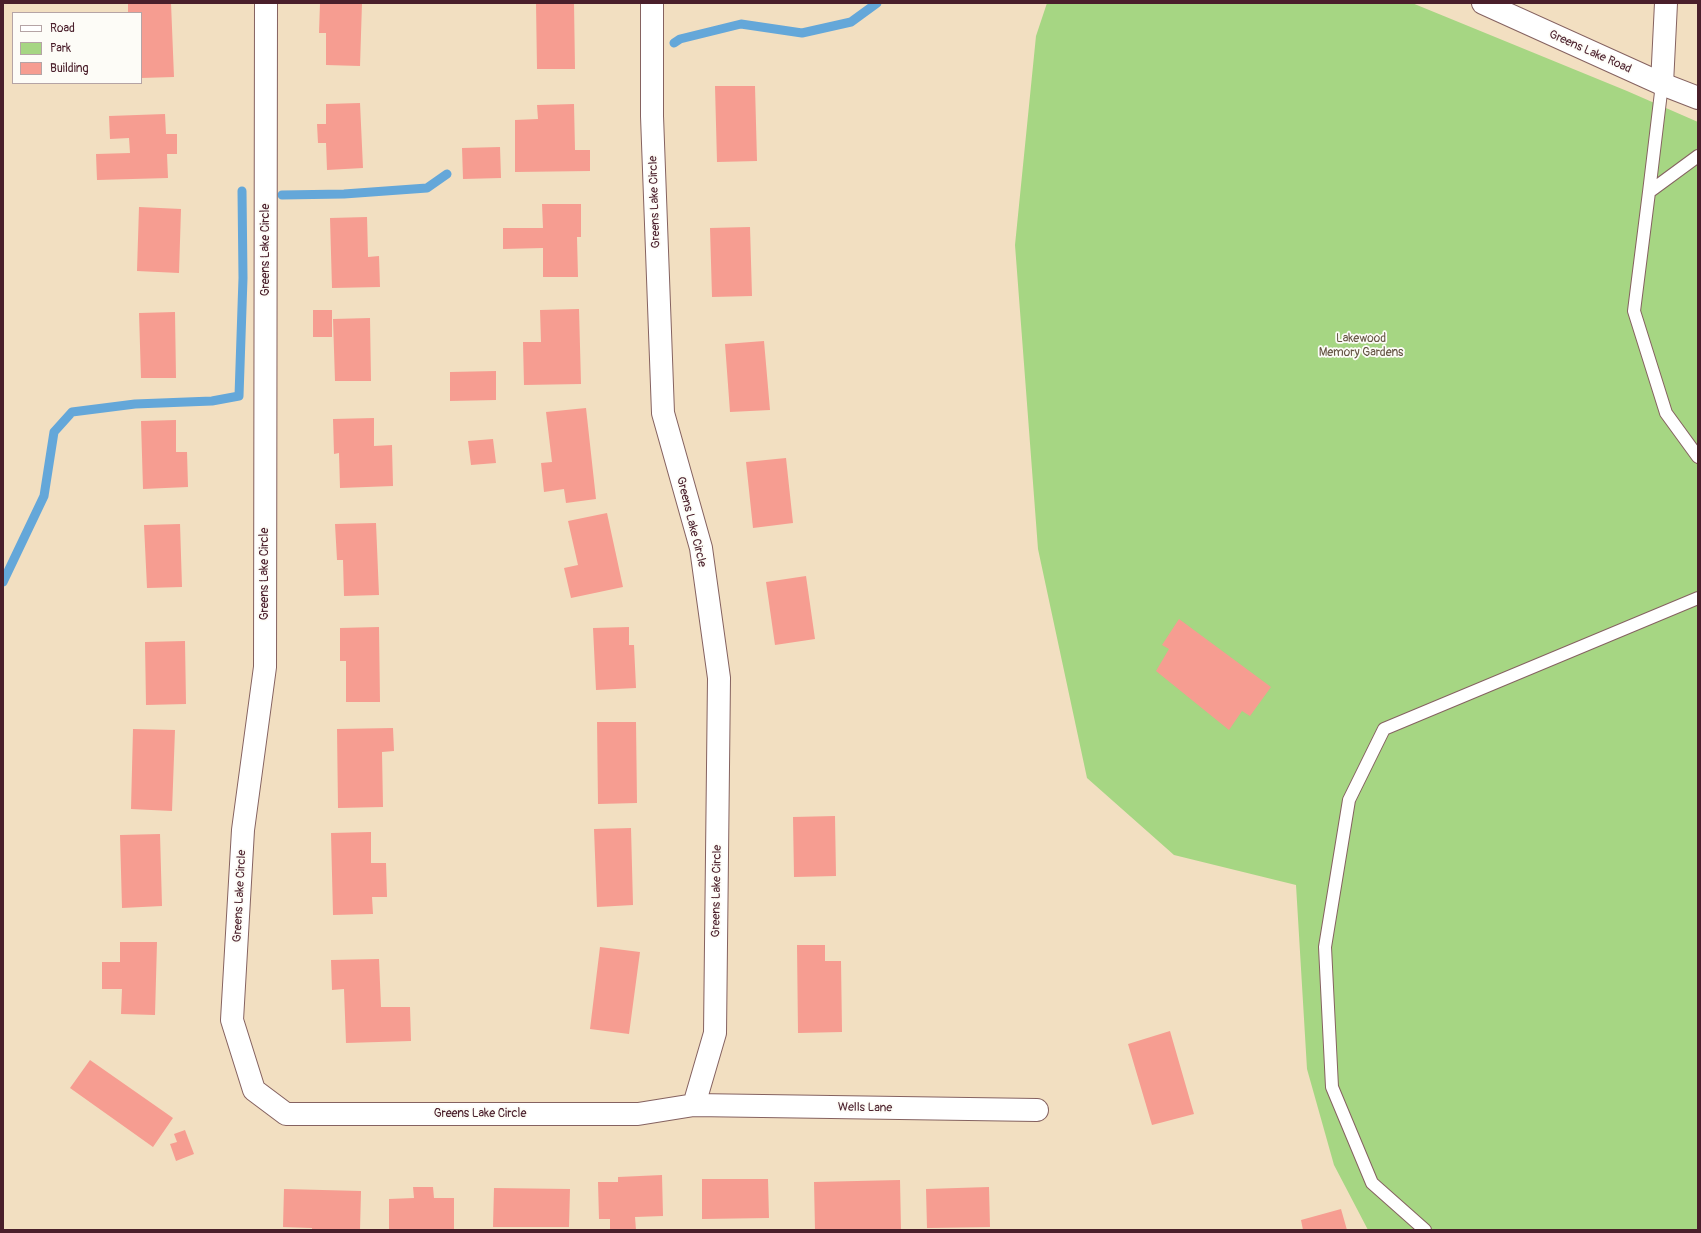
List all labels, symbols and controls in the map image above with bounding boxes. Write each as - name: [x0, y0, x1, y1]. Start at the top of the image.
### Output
- legend: [12, 12, 142, 84]
- text: Road: [50, 21, 75, 36]
- street label: Greens Lake Road: [1546, 27, 1634, 77]
- text: Park: [50, 41, 71, 56]
- text: Building: [50, 61, 89, 76]
- street label: Greens Lake Circle: [646, 155, 664, 249]
- street label: Greens Lake Circle: [259, 204, 273, 296]
- park label: Lakewood Memory Gardens: [1319, 332, 1403, 360]
- street label: Greens Lake Circle: [673, 475, 709, 569]
- street label: Greens Lake Circle: [258, 528, 272, 620]
- street label: Greens Lake Circle: [709, 845, 725, 937]
- street label: Greens Lake Circle: [230, 849, 250, 943]
- street label: Wells Lane: [838, 1100, 892, 1116]
- street label: Greens Lake Circle: [434, 1107, 526, 1121]

